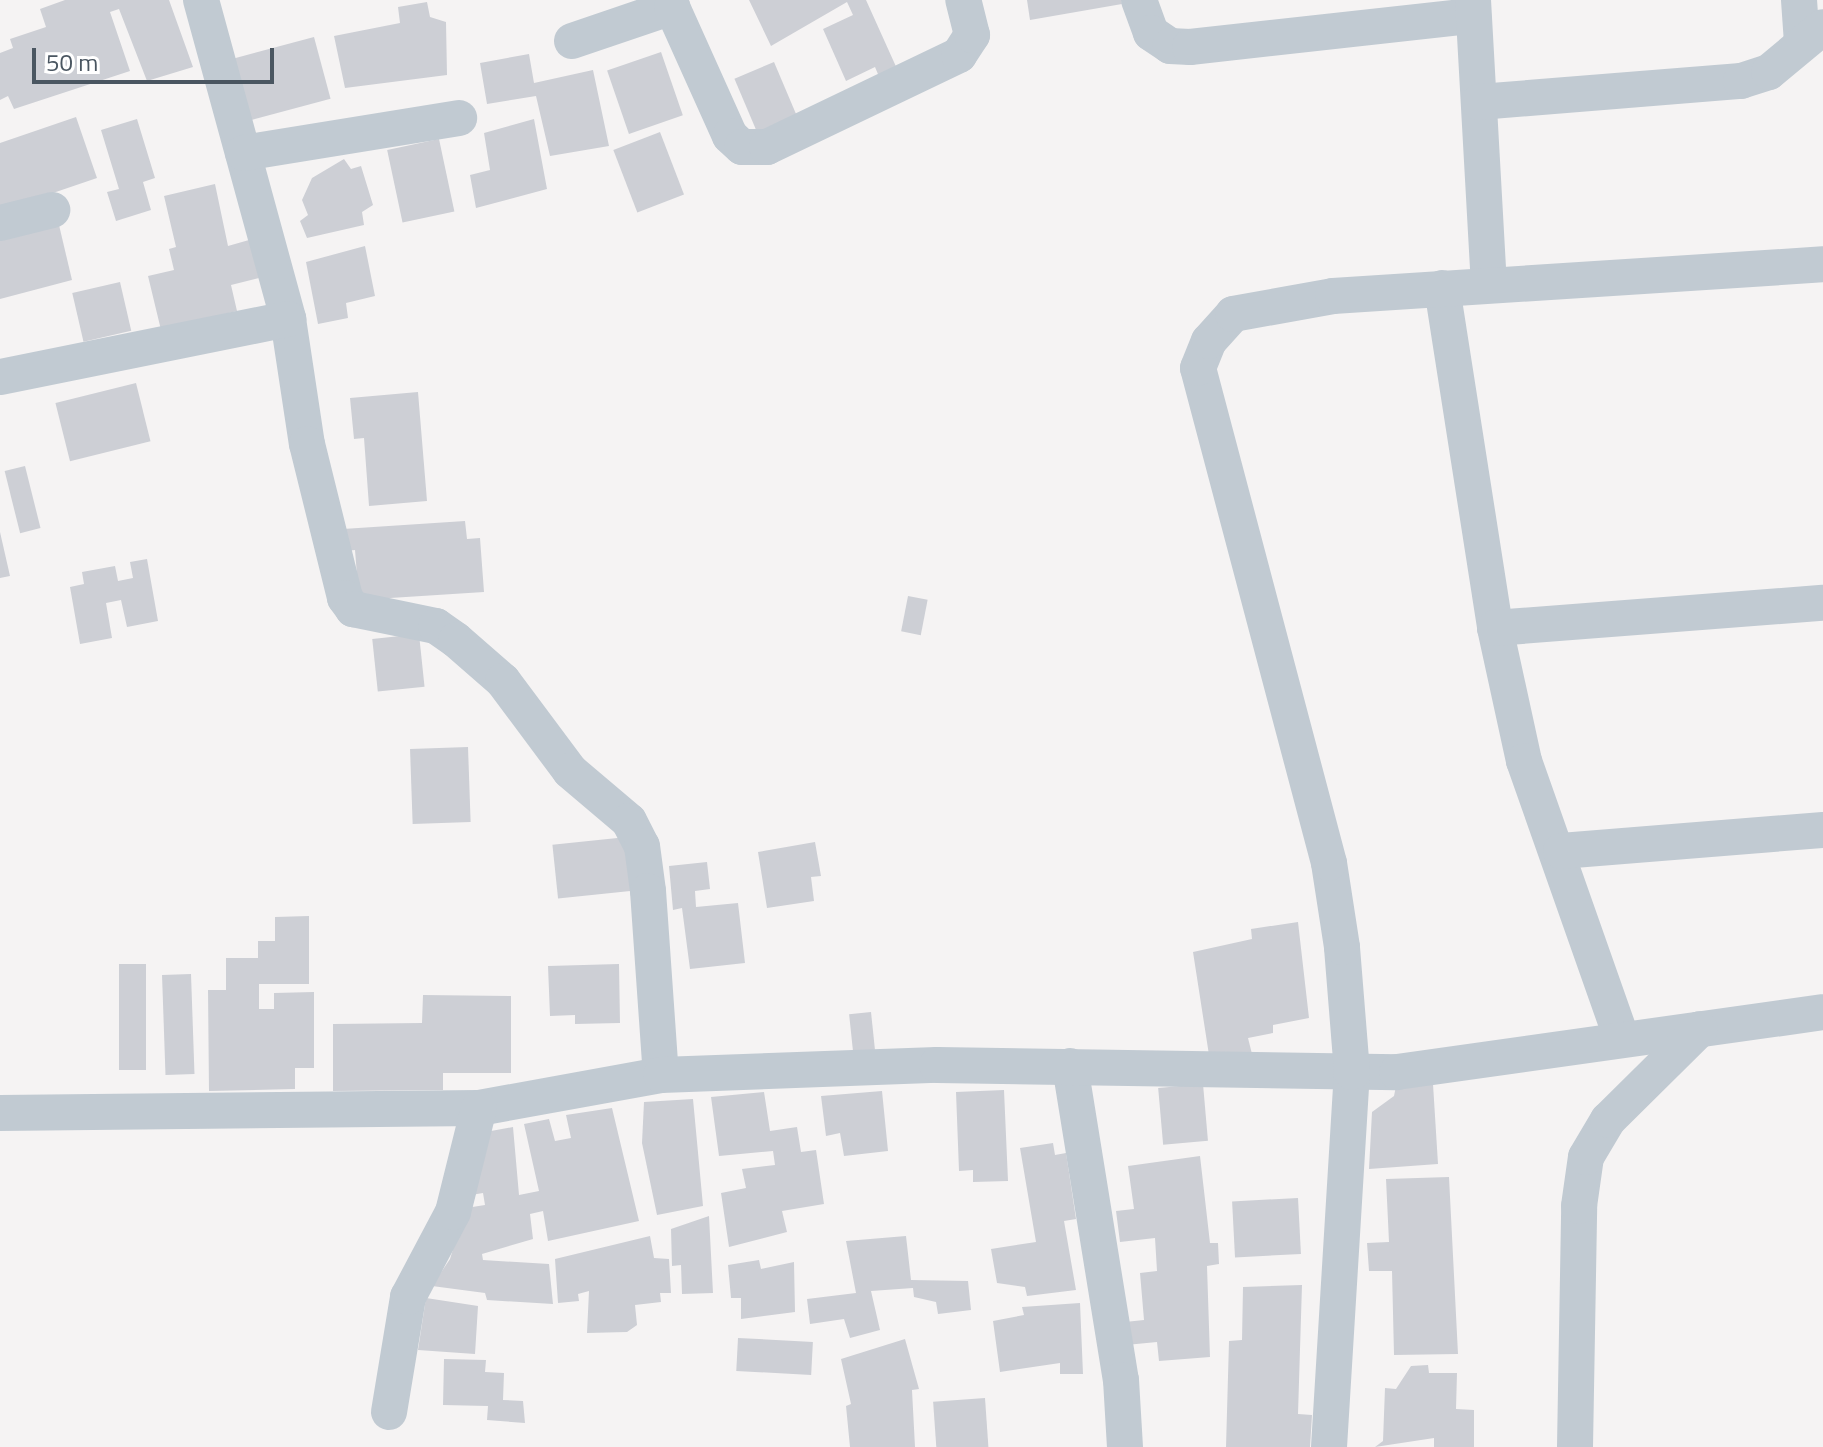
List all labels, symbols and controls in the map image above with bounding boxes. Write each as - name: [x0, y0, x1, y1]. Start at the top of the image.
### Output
- scale bar: [36, 32, 278, 82]
- text: 50 m: [46, 44, 98, 80]

